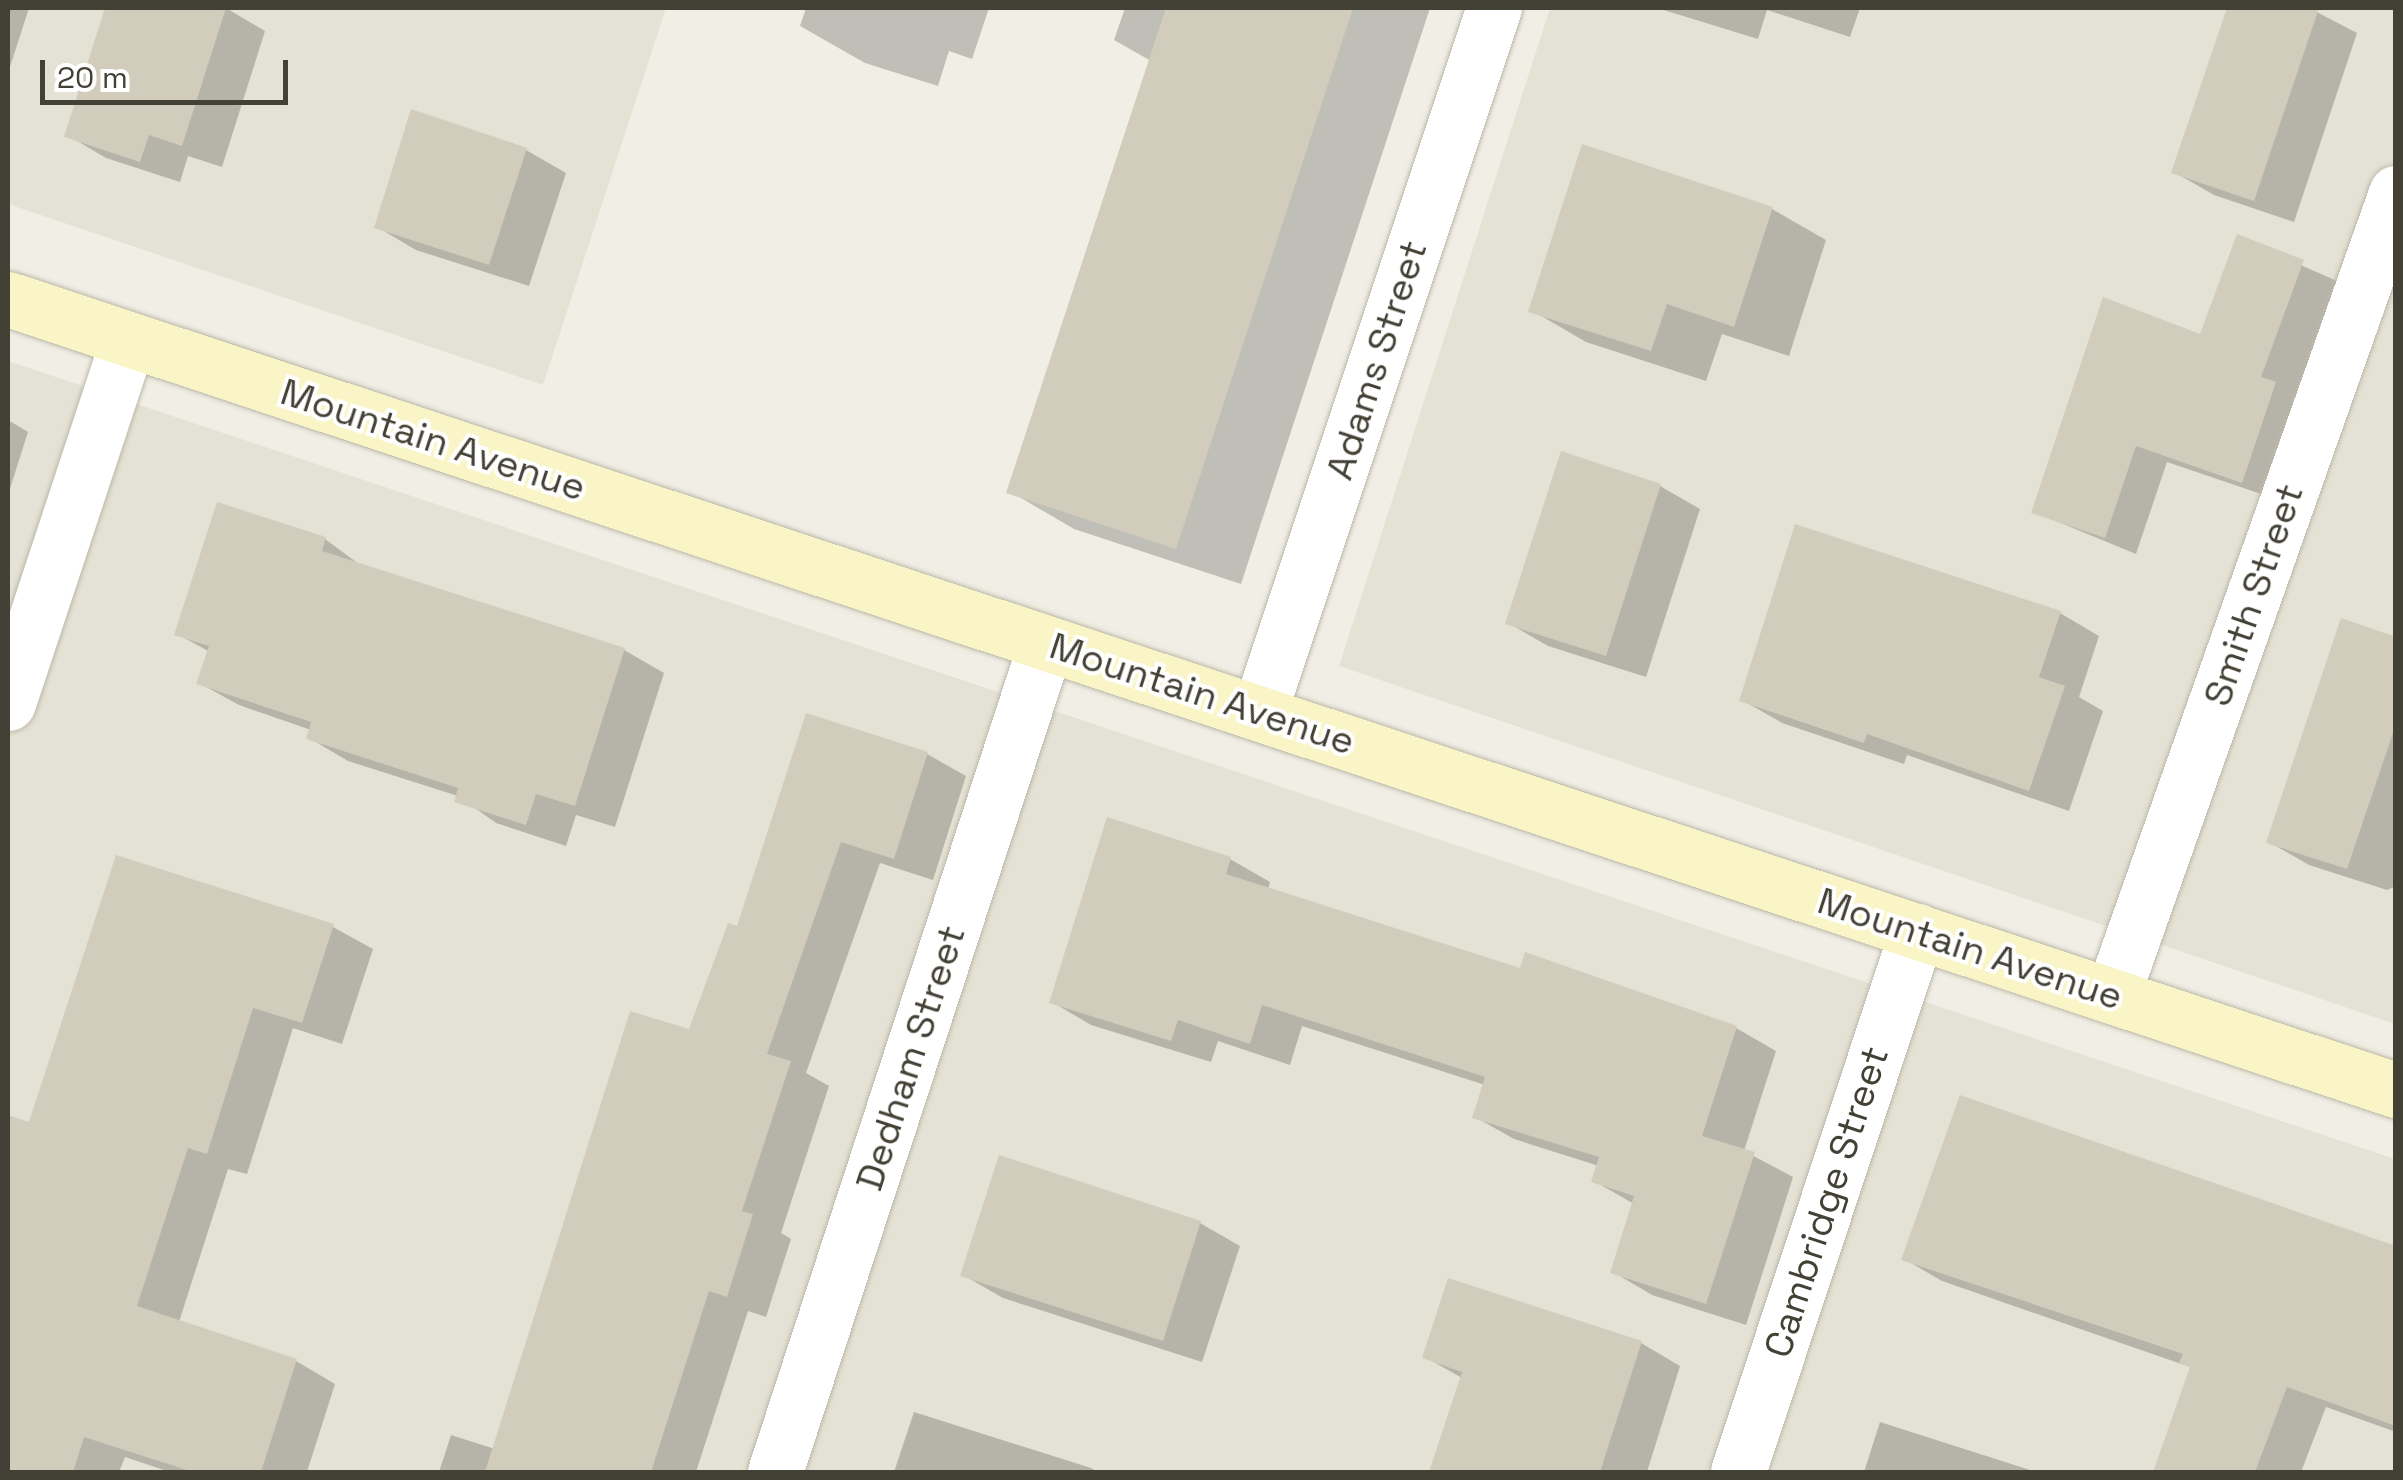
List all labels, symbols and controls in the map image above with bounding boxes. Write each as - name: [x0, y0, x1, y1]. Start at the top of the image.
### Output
- scale bar: [45, 40, 292, 102]
- text: 20 m: [57, 58, 128, 97]
- street label: Adams Street: [1317, 235, 1437, 485]
- street label: Mountain Avenue: [275, 369, 591, 511]
- street label: Smith Street: [2195, 478, 2313, 712]
- street label: Mountain Avenue: [1044, 623, 1360, 765]
- street label: Mountain Avenue: [1812, 878, 2128, 1020]
- street label: Dedham Street: [847, 920, 975, 1196]
- street label: Cambridge Street: [1755, 1041, 1899, 1363]

